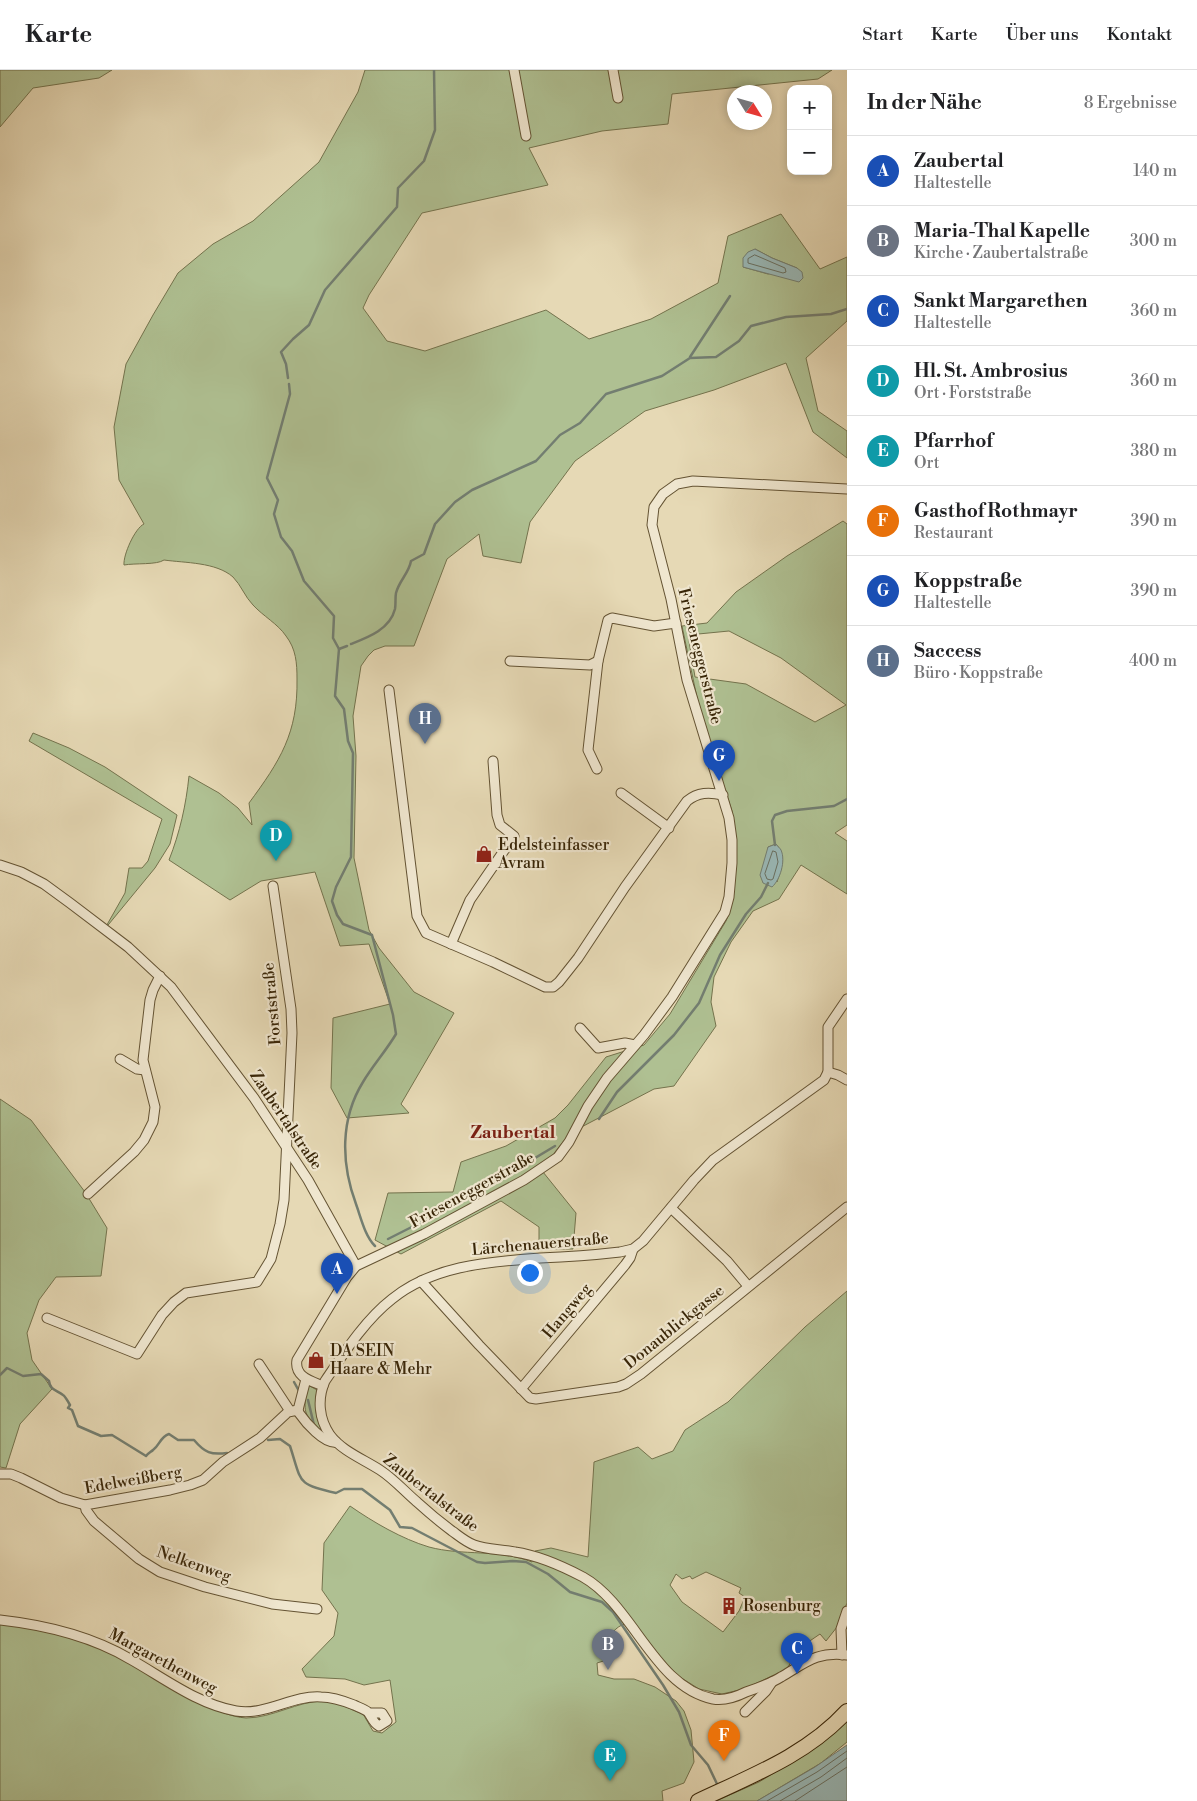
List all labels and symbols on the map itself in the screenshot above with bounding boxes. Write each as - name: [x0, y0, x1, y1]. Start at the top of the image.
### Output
- north arrow: [727, 85, 772, 130]
- street label: Frieseneggerstraße: [673, 586, 727, 726]
- pin: H: [409, 703, 441, 744]
- pin: G: [703, 740, 735, 781]
- pin: D: [260, 820, 292, 861]
- place label: Edelsteinfasser Avram: [497, 835, 610, 873]
- shop icon: Edelsteinfasser Avram: [474, 844, 494, 864]
- street label: Forststraße: [258, 962, 286, 1046]
- street label: Zaubertalstraße: [245, 1066, 327, 1174]
- district label: Zaubertal: [470, 1121, 556, 1144]
- street label: Frieseneggerstraße: [406, 1147, 538, 1233]
- street label: Lärchenauerstraße: [471, 1228, 609, 1260]
- pin: A: [321, 1253, 353, 1294]
- your location: [517, 1260, 543, 1286]
- street label: Hangweg: [538, 1279, 596, 1343]
- street label: Donaublickgasse: [620, 1281, 728, 1373]
- place label: DA SEIN Haare & Mehr: [330, 1341, 432, 1379]
- shop icon: DA SEIN Haare & Mehr: [306, 1350, 326, 1370]
- street label: Zaubertalstraße: [379, 1449, 483, 1537]
- street label: Edelweißberg: [83, 1461, 184, 1498]
- street label: Nelkenweg: [154, 1542, 235, 1586]
- building icon: Rosenburg: [719, 1596, 739, 1616]
- place label: Rosenburg: [743, 1596, 822, 1616]
- street label: Margarethenweg: [105, 1624, 222, 1698]
- pin: B: [592, 1629, 624, 1670]
- pin: C: [781, 1633, 813, 1674]
- pin: F: [708, 1720, 740, 1761]
- pin: E: [594, 1740, 626, 1781]

